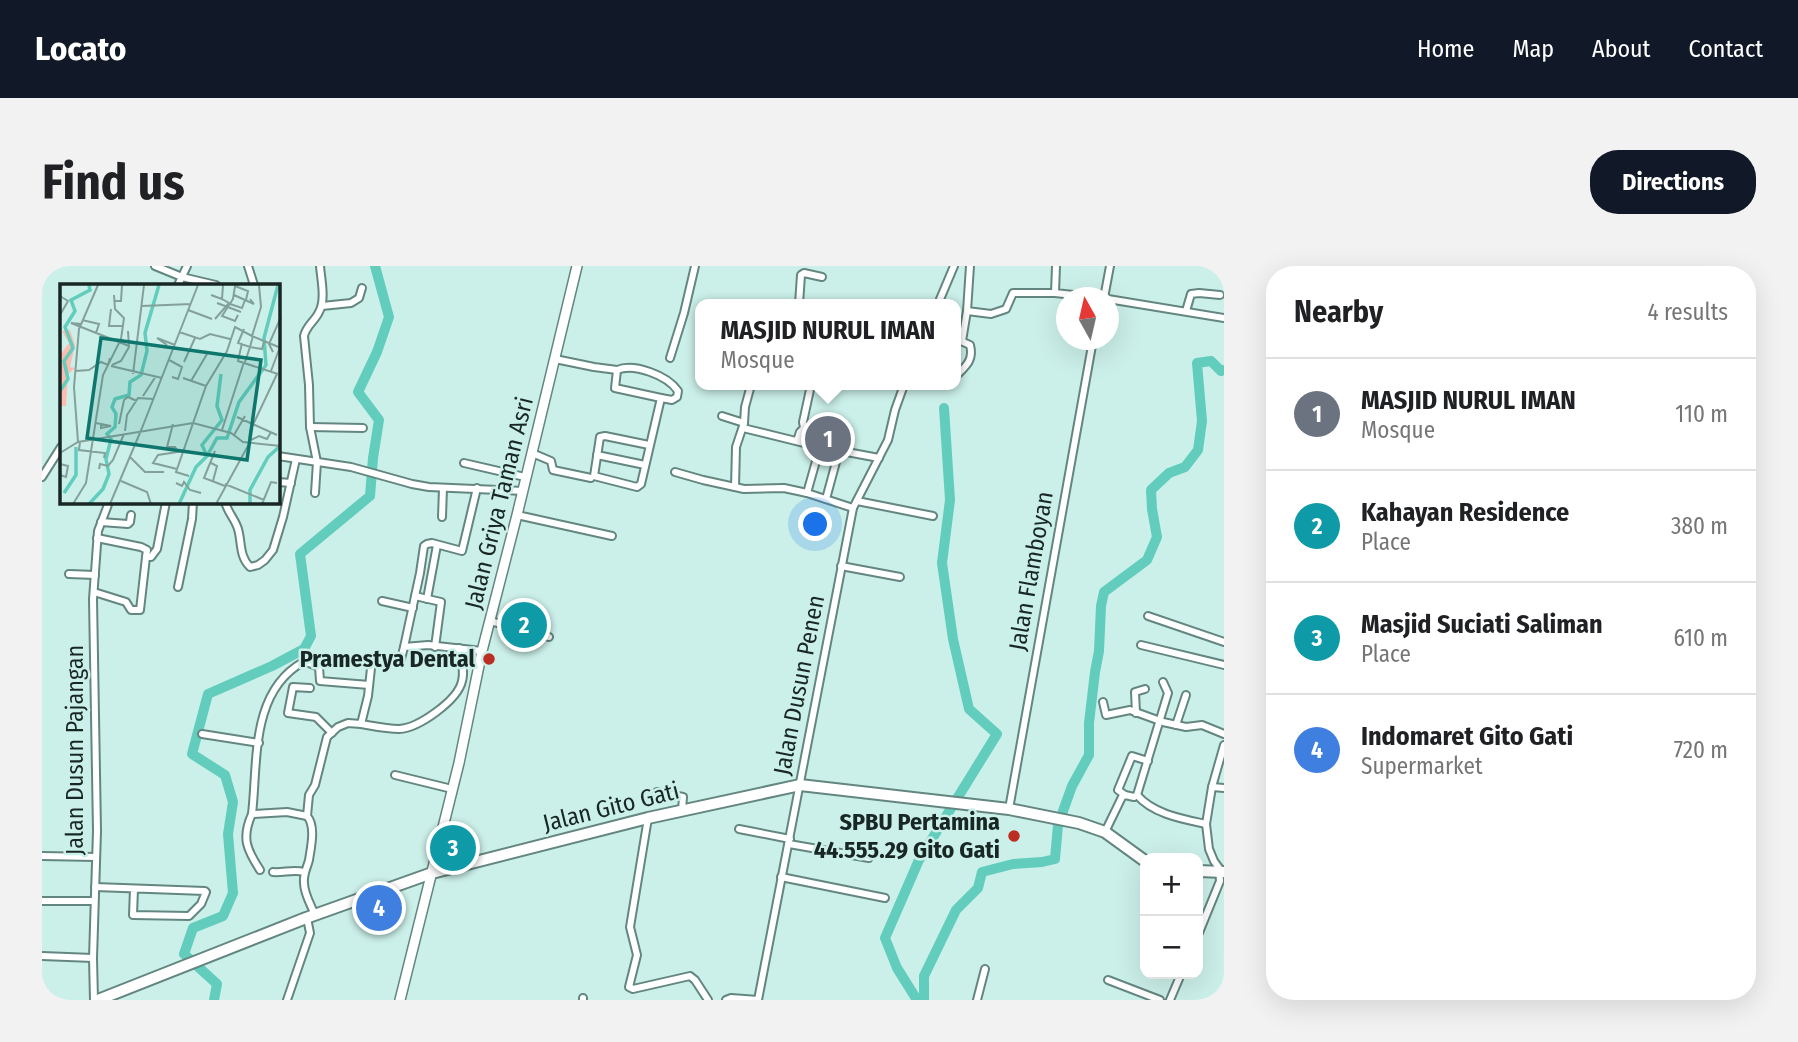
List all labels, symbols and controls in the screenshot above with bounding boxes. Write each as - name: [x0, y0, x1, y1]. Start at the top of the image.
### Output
- text: Locato: [35, 29, 126, 69]
- text: Home: [1417, 35, 1474, 63]
- text: Map: [1512, 35, 1554, 63]
- text: About: [1592, 35, 1650, 63]
- text: Contact: [1688, 35, 1763, 63]
- button: Directions: [1590, 150, 1756, 214]
- text: Find us: [42, 153, 185, 212]
- inset map: [60, 284, 280, 504]
- north arrow: [1056, 287, 1119, 350]
- text: Nearby: [1294, 294, 1383, 330]
- text: 4 results: [1647, 298, 1728, 326]
- popup: [695, 299, 961, 390]
- text: MASJID NURUL IMAN: [721, 315, 935, 346]
- text: Mosque: [721, 346, 795, 374]
- text: MASJID NURUL IMAN: [1361, 385, 1576, 416]
- street label: Jalan Griya Taman Asri: [459, 394, 539, 612]
- text: 1: [1312, 400, 1322, 428]
- text: 110 m: [1675, 400, 1728, 428]
- pin: 1: [805, 413, 851, 465]
- text: Mosque: [1361, 416, 1435, 444]
- street label: Jalan Flamboyan: [1003, 489, 1059, 653]
- text: Kahayan Residence: [1361, 497, 1569, 528]
- your location: [798, 507, 832, 541]
- text: 2: [1312, 512, 1322, 540]
- text: 380 m: [1671, 512, 1728, 540]
- text: Place: [1361, 528, 1411, 556]
- street label: Jalan Dusun Penen: [768, 593, 830, 777]
- pin: 2: [501, 599, 547, 651]
- text: Masjid Suciati Saliman: [1361, 609, 1603, 640]
- text: 3: [1312, 624, 1322, 652]
- text: 610 m: [1674, 624, 1728, 652]
- text: Place: [1361, 640, 1411, 668]
- street label: Jalan Dusun Pajangan: [61, 645, 89, 855]
- place label: Pramestya Dental: [300, 645, 475, 673]
- marker: Pramestya Dental: [481, 651, 497, 667]
- text: Indomaret Gito Gati: [1361, 721, 1573, 752]
- text: 4: [1311, 736, 1323, 764]
- text: 720 m: [1674, 736, 1728, 764]
- text: Supermarket: [1361, 752, 1482, 780]
- street label: Jalan Gito Gati: [540, 777, 682, 837]
- place label: SPBU Pertamina 44.555.29 Gito Gati: [814, 808, 1000, 864]
- pin: 3: [430, 822, 476, 874]
- marker: SPBU Pertamina 44.555.29 Gito Gati: [1006, 828, 1022, 844]
- map controls: [1140, 853, 1203, 979]
- button: +: [1140, 853, 1203, 916]
- pin: 4: [356, 882, 402, 934]
- button: −: [1140, 916, 1203, 979]

